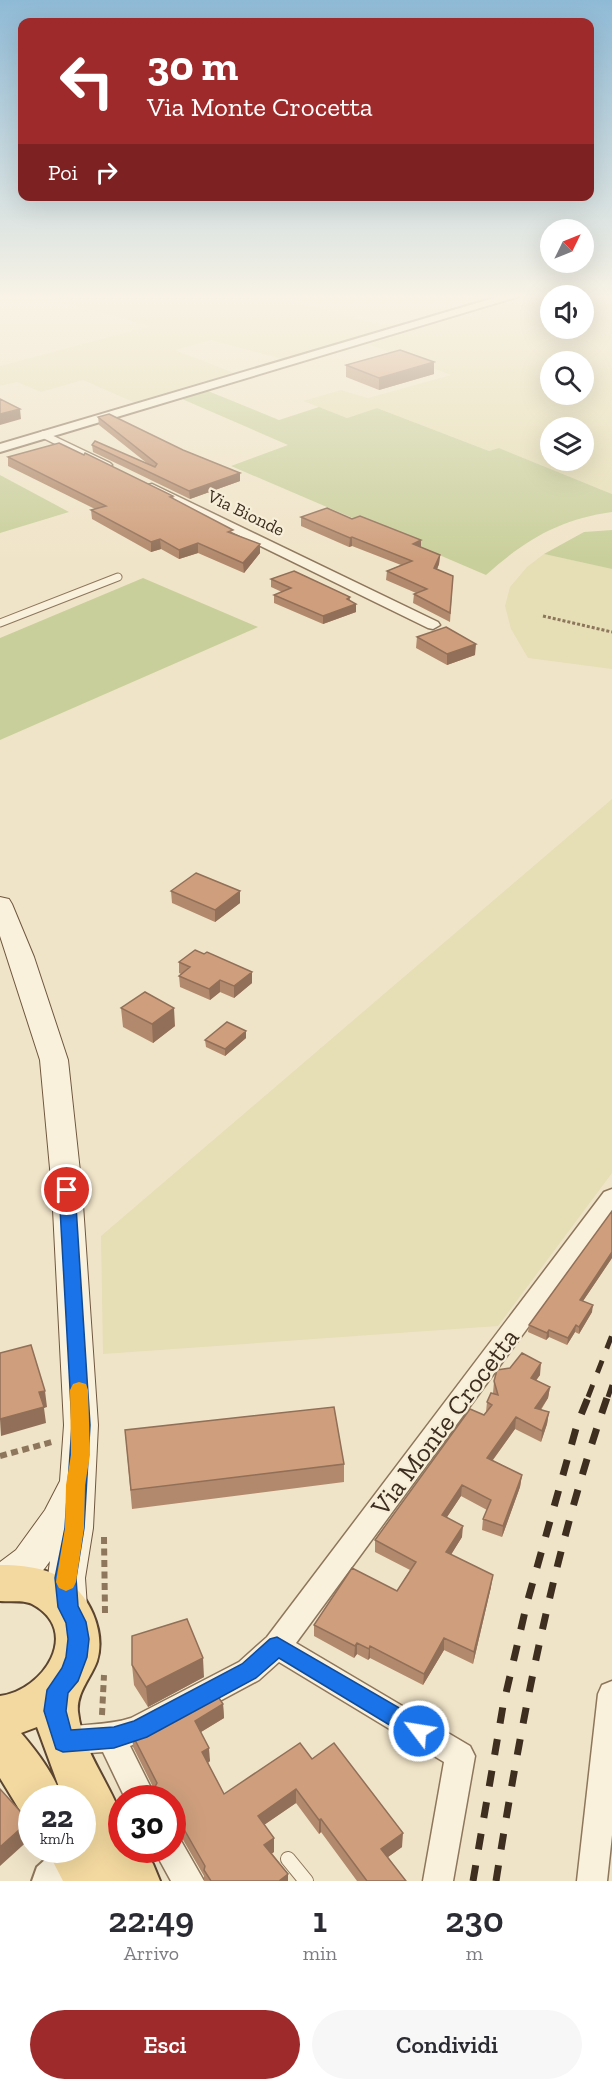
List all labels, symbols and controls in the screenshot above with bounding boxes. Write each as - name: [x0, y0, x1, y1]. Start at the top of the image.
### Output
- text: 30 m: [147, 40, 238, 91]
- icon: left: [48, 42, 126, 120]
- text: Via Monte Crocetta: [147, 91, 373, 123]
- icon: right: [90, 156, 123, 189]
- text: Poi: [48, 159, 78, 186]
- north arrow: [540, 219, 594, 273]
- map controls: [540, 219, 594, 471]
- button: sound: [540, 285, 594, 339]
- button: search: [540, 351, 594, 405]
- button: layers: [540, 417, 594, 471]
- street label: Via Bionde: [203, 484, 288, 541]
- pin: [41, 1164, 92, 1215]
- icon: arrive: [50, 1173, 83, 1206]
- street label: Via Monte Crocetta: [364, 1322, 526, 1523]
- position arrow: [387, 1699, 451, 1763]
- speed limit sign: 30: [108, 1785, 186, 1863]
- text: 22: [41, 1799, 73, 1835]
- text: km/h: [40, 1830, 74, 1848]
- text: 22:49: [108, 1898, 194, 1941]
- text: 1: [313, 1898, 327, 1941]
- text: 230: [445, 1898, 504, 1941]
- text: Arrivo: [124, 1941, 179, 1965]
- text: min: [303, 1941, 337, 1965]
- text: m: [466, 1941, 483, 1965]
- button: Esci: [30, 2010, 300, 2079]
- button: Condividi: [312, 2010, 582, 2079]

